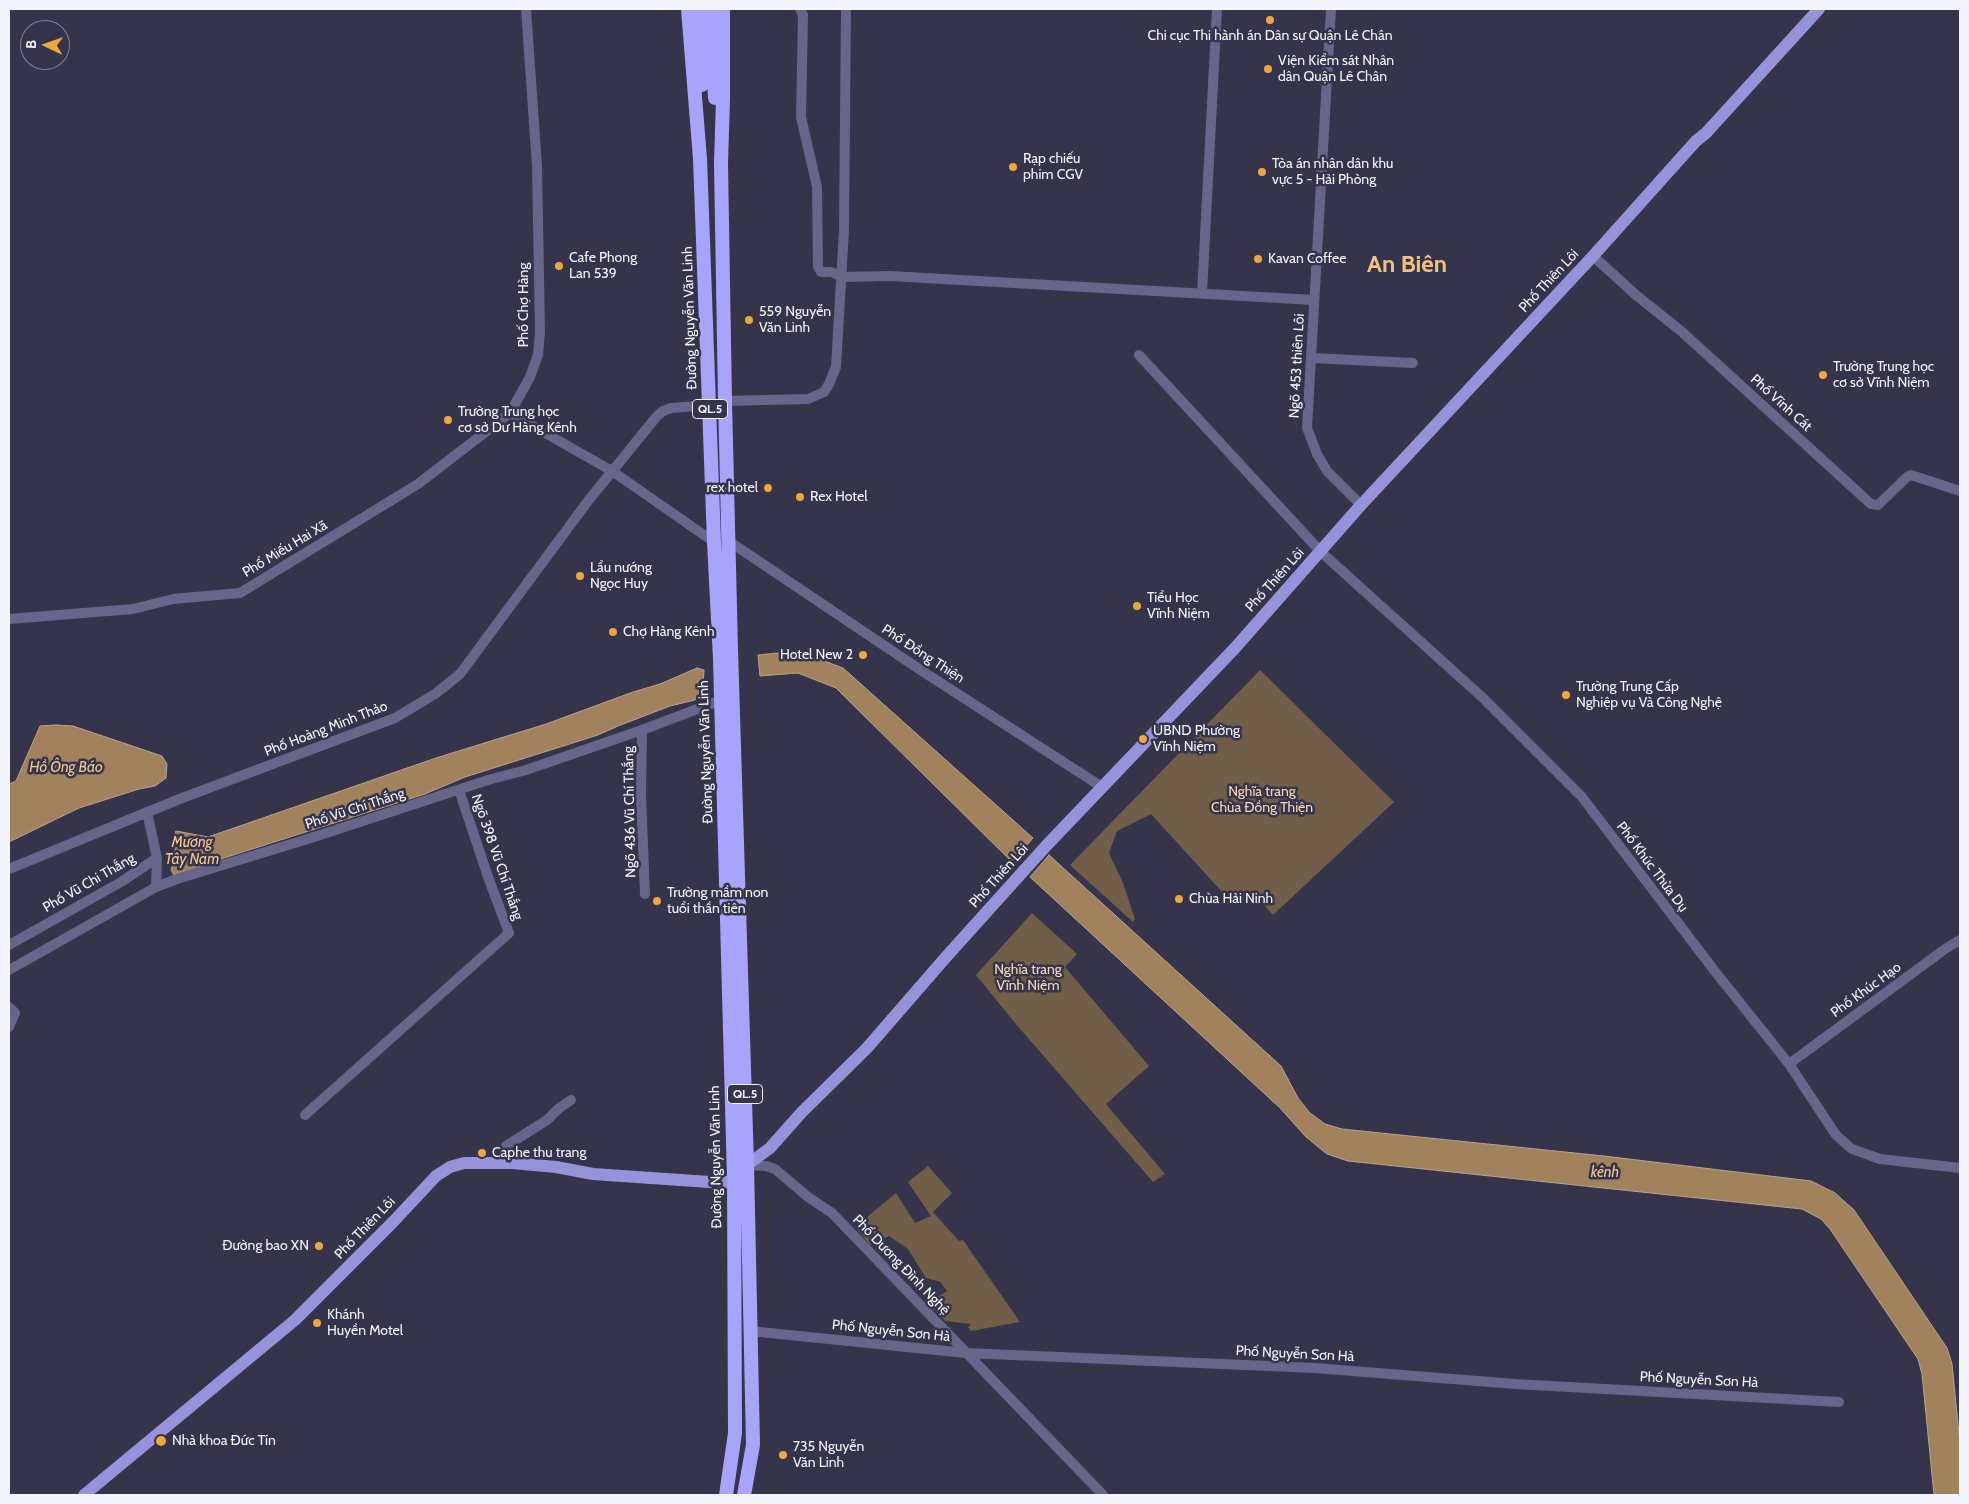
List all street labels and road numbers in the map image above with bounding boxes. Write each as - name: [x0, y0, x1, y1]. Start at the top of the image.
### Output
- street label: Đường Nguyễn Văn Linh: [679, 246, 701, 390]
- street label: Phố Thiên Lôi: [1516, 246, 1582, 316]
- street label: Phố Chợ Hàng: [516, 263, 532, 347]
- street label: Ngõ 453 thiên Lôi: [1286, 313, 1308, 419]
- street label: Phố Vĩnh Cát: [1747, 371, 1815, 435]
- road number: QL.5: [692, 399, 728, 418]
- street label: Phố Miếu Hai Xã: [240, 517, 330, 581]
- street label: Phố Thiên Lôi: [1242, 545, 1308, 615]
- street label: Phố Đồng Thiện: [879, 621, 967, 687]
- street label: Đường Nguyễn Văn Linh: [695, 680, 717, 824]
- street label: Phố Hoàng Minh Thảo: [262, 698, 390, 760]
- street label: Ngõ 436 Vũ Chí Thắng: [620, 746, 640, 878]
- street label: Phố Vũ Chí Thắng: [303, 785, 407, 833]
- street label: Ngõ 398 Vũ Chí Thắng: [468, 792, 526, 922]
- street label: Phố Khúc Thừa Dụ: [1613, 819, 1691, 915]
- street label: Phố Thiên Lôi: [966, 841, 1032, 911]
- street label: Phố Vũ Chi Thắng: [40, 850, 138, 916]
- street label: Phố Khúc Hạo: [1828, 959, 1904, 1021]
- road number: QL.5: [728, 1084, 762, 1104]
- street label: Đường Nguyễn Văn Linh: [706, 1085, 726, 1229]
- street label: Phố Thiên Lôi: [331, 1193, 399, 1263]
- street label: Phố Dương Đình Nghệ: [849, 1211, 953, 1319]
- street label: Phố Nguyễn Sơn Hà: [831, 1316, 951, 1346]
- street label: Phố Nguyễn Sơn Hà: [1235, 1343, 1355, 1365]
- street label: Phố Nguyễn Sơn Hà: [1639, 1369, 1759, 1391]

